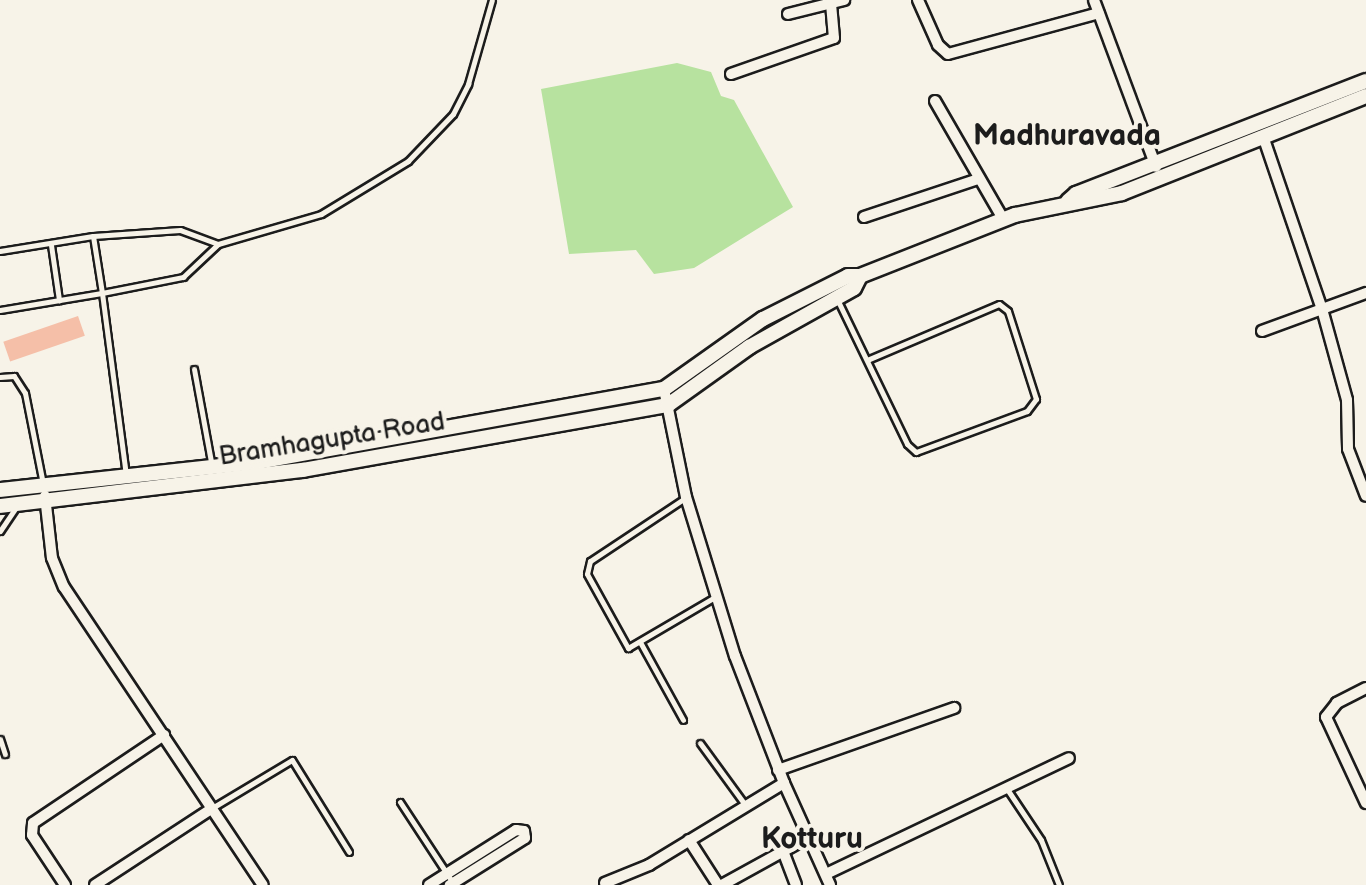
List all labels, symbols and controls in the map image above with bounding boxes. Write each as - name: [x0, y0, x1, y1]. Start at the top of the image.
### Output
- district label: Madhuravada: [973, 118, 1161, 154]
- street label: Bramhagupta Road: [217, 407, 447, 473]
- district label: Kotturu: [761, 821, 863, 857]

